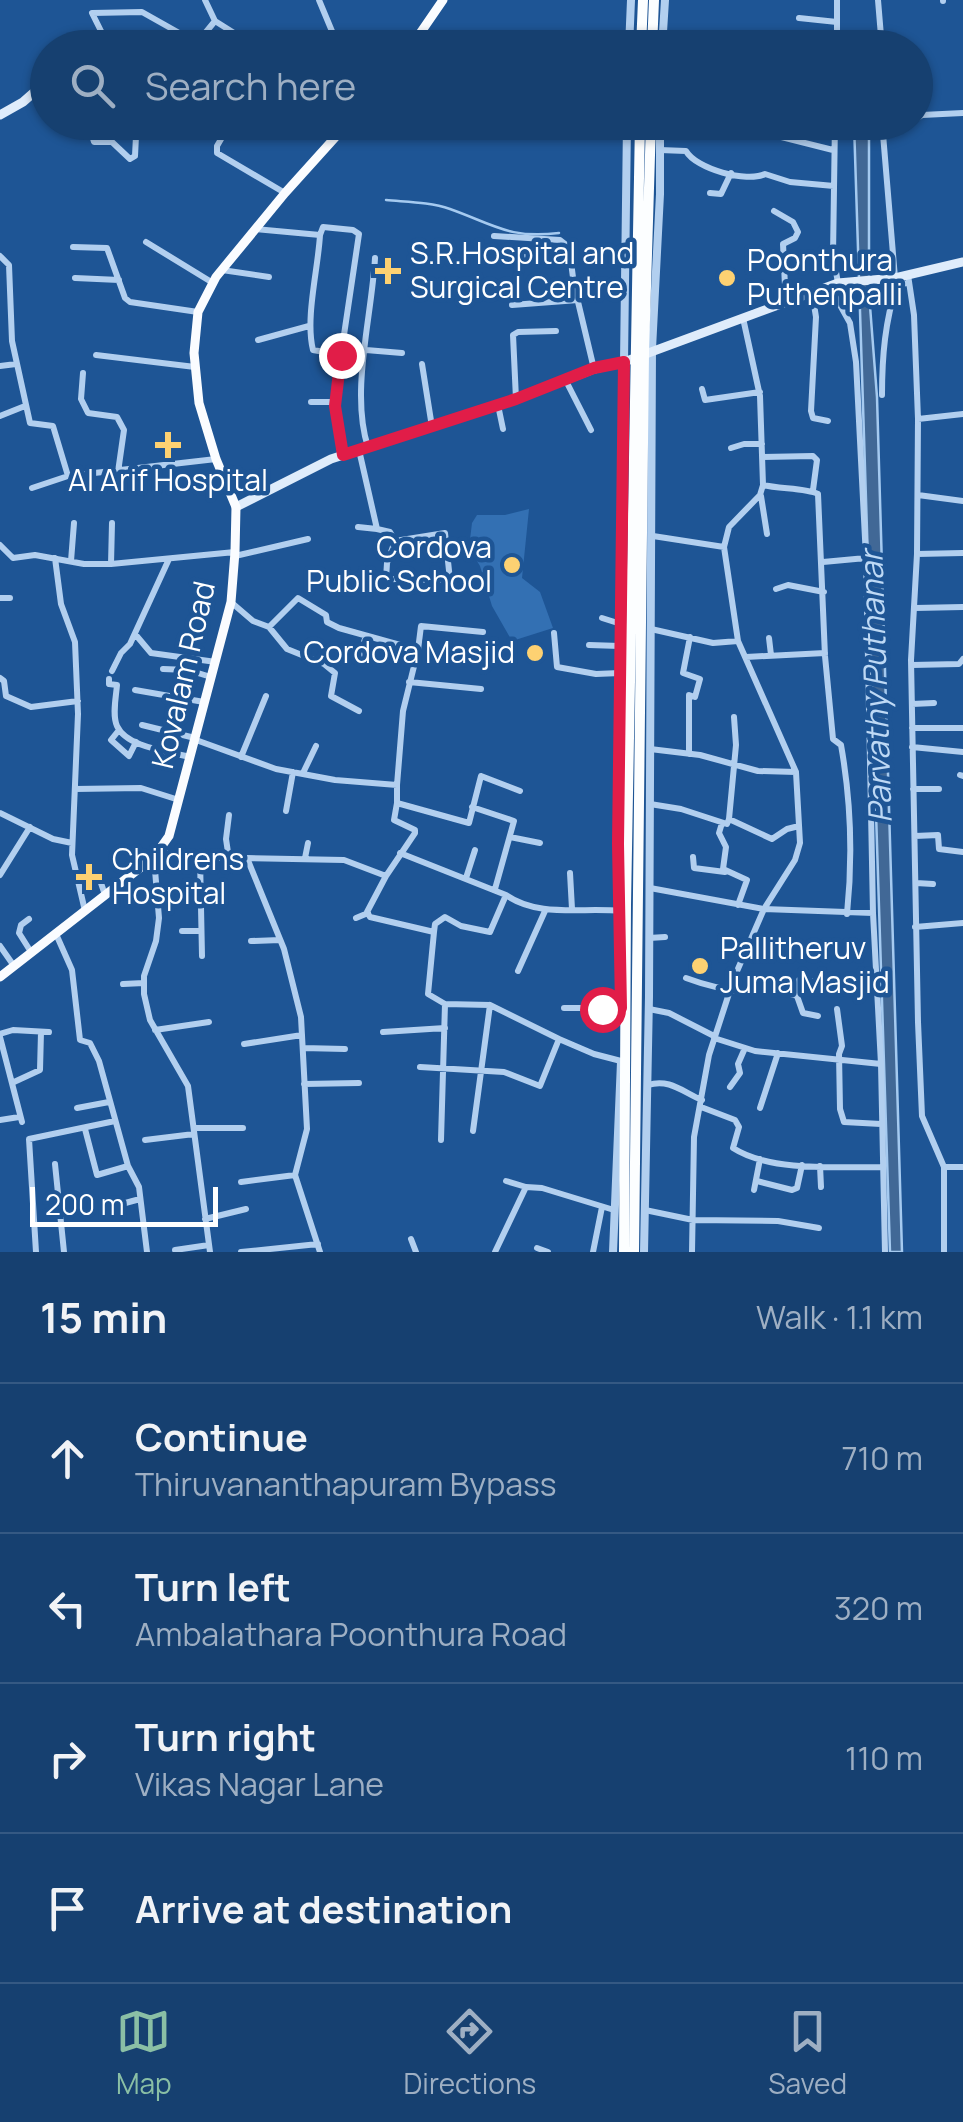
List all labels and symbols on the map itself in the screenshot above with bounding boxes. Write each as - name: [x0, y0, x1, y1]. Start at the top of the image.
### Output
- place label: S.R.Hospital and Surgical Centre: [410, 232, 634, 307]
- place label: Poonthura Puthenpalli: [747, 239, 903, 314]
- marker: S.R.Hospital and Surgical Centre: [375, 258, 401, 284]
- marker: Poonthura Puthenpalli: [716, 267, 738, 289]
- route end: [319, 333, 365, 379]
- marker: Al Arif Hospital: [155, 432, 181, 458]
- place label: Al Arif Hospital: [68, 459, 268, 500]
- place label: Cordova Public School: [306, 526, 492, 601]
- water label: Parvathy Puthanar: [848, 546, 902, 824]
- marker: Cordova Public School: [501, 554, 523, 576]
- street label: Kovalam Road: [141, 577, 224, 772]
- place label: Cordova Masjid: [303, 631, 515, 672]
- marker: Cordova Masjid: [524, 642, 546, 664]
- place label: Childrens Hospital: [112, 838, 244, 913]
- marker: Childrens Hospital: [76, 864, 102, 890]
- place label: Pallitheruv Juma Masjid: [720, 927, 890, 1002]
- marker: Pallitheruv Juma Masjid: [689, 955, 711, 977]
- route start: [580, 987, 626, 1033]
- scale bar: [30, 1182, 218, 1226]

